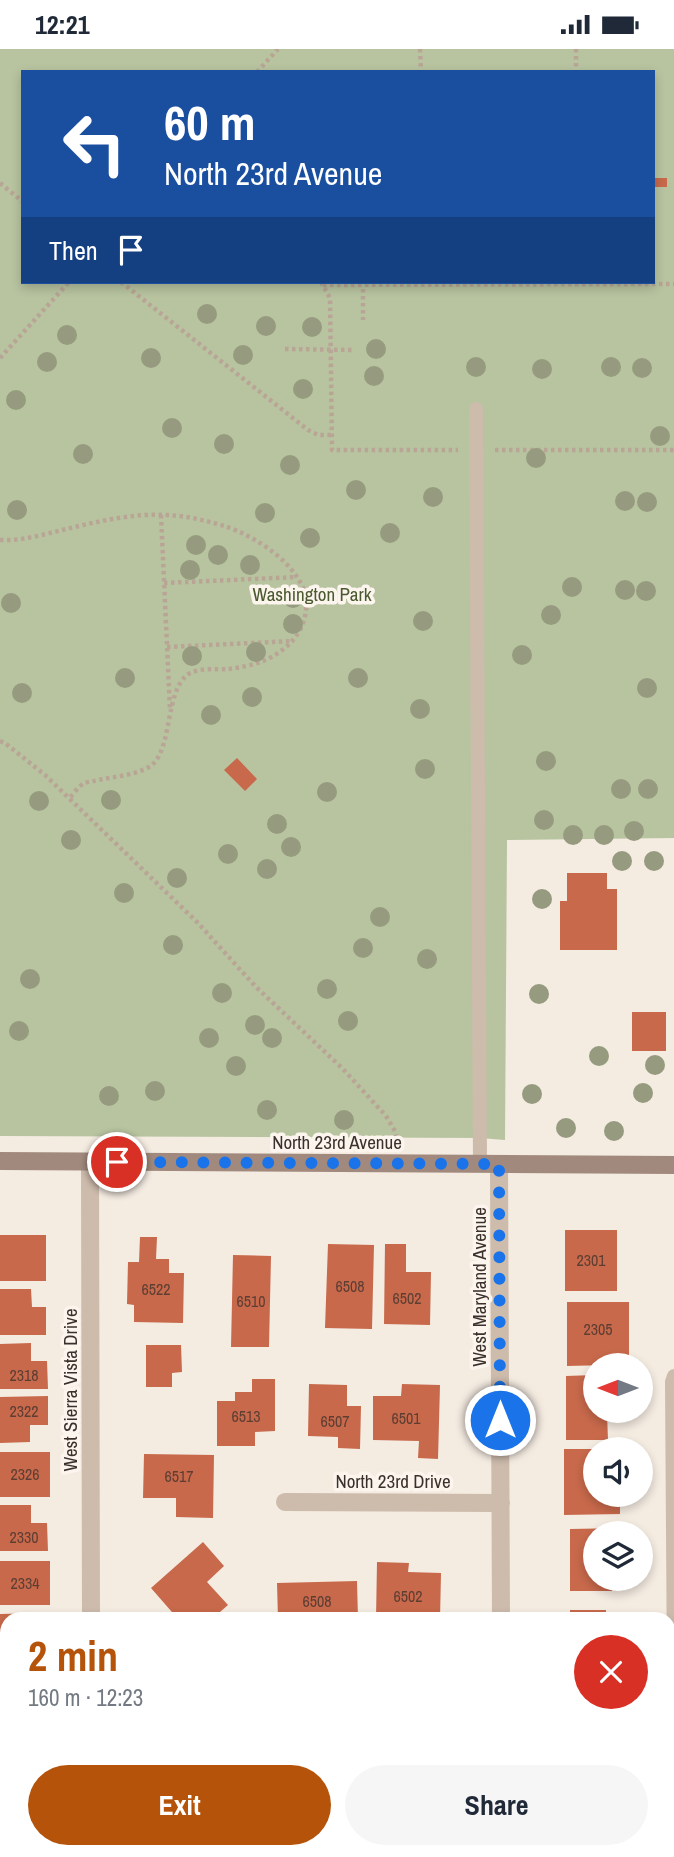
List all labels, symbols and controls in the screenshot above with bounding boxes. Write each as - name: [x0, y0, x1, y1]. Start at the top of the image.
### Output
- text: 12:21: [35, 7, 90, 42]
- text: 60 m: [164, 89, 256, 155]
- icon: left: [49, 98, 140, 189]
- text: North 23rd Avenue: [164, 152, 382, 195]
- icon: arrive: [112, 231, 150, 269]
- text: Then: [49, 233, 98, 268]
- park label: Washington Park: [253, 581, 372, 607]
- street label: North 23rd Avenue: [272, 1129, 402, 1155]
- pin: [87, 1132, 147, 1192]
- icon: arrive: [98, 1143, 136, 1181]
- street label: West Maryland Avenue: [466, 1207, 492, 1367]
- house number: 2301: [576, 1249, 606, 1271]
- house number: 6508: [335, 1275, 365, 1297]
- house number: 6522: [141, 1278, 171, 1300]
- house number: 6502: [392, 1287, 422, 1309]
- house number: 6510: [236, 1290, 266, 1312]
- street label: West Sierra Vista Drive: [57, 1308, 83, 1472]
- house number: 2305: [583, 1318, 613, 1340]
- north arrow: [583, 1353, 653, 1423]
- map controls: [583, 1353, 653, 1591]
- house number: 2318: [9, 1364, 39, 1386]
- position arrow: [463, 1383, 537, 1457]
- house number: 2322: [9, 1400, 39, 1422]
- house number: 6513: [231, 1405, 261, 1427]
- house number: 6501: [391, 1407, 421, 1429]
- house number: 6507: [320, 1410, 350, 1432]
- button: sound: [583, 1437, 653, 1507]
- house number: 2326: [10, 1463, 40, 1485]
- house number: 6517: [164, 1465, 194, 1487]
- street label: North 23rd Drive: [335, 1468, 451, 1494]
- button: layers: [583, 1521, 653, 1591]
- house number: 2330: [9, 1526, 39, 1548]
- house number: 2334: [10, 1572, 40, 1594]
- house number: 6502: [393, 1585, 423, 1607]
- house number: 6508: [302, 1590, 332, 1612]
- text: 2 min: [28, 1628, 118, 1684]
- button: close: [574, 1635, 648, 1709]
- text: 160 m · 12:23: [28, 1682, 143, 1713]
- button: Exit: [28, 1765, 331, 1845]
- button: Share: [345, 1765, 648, 1845]

